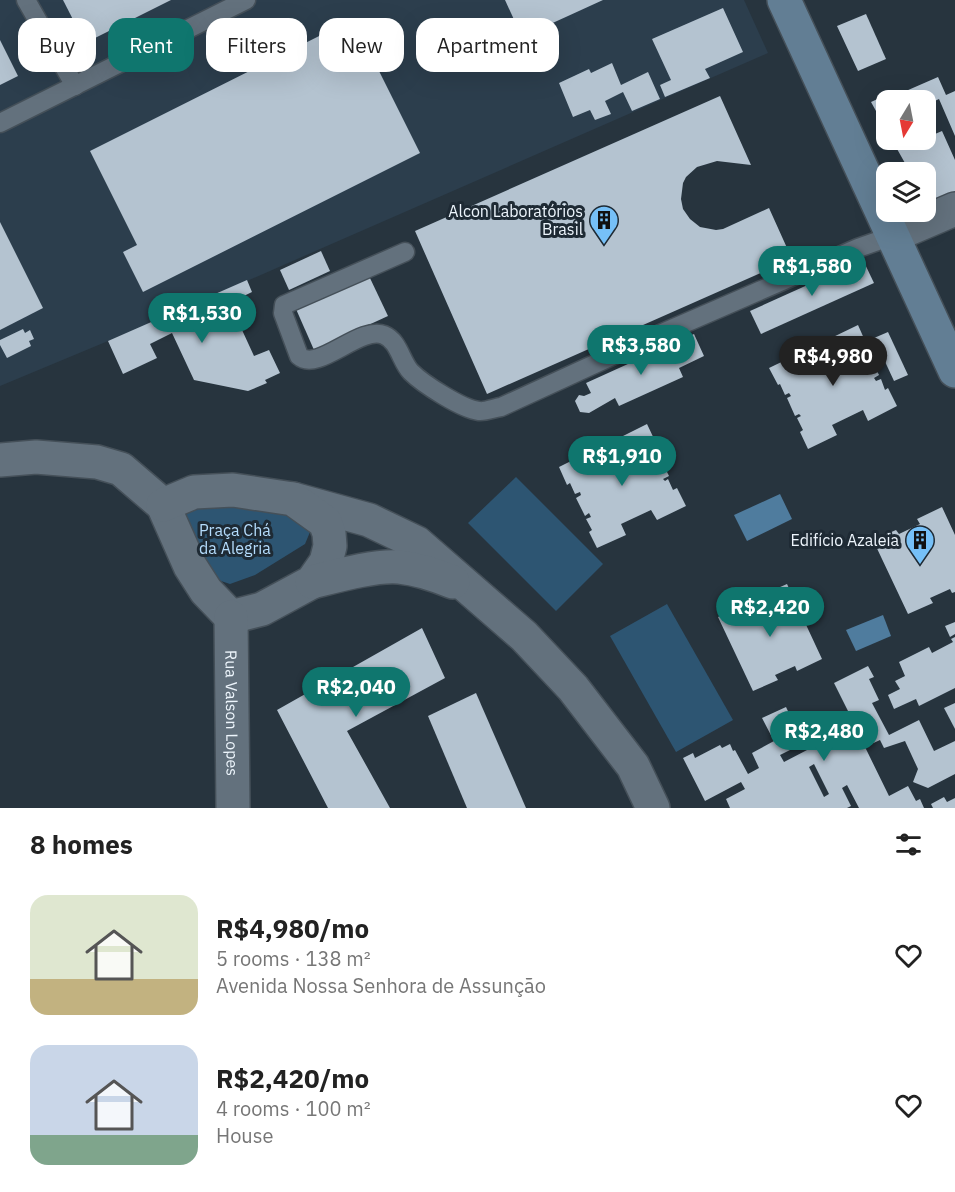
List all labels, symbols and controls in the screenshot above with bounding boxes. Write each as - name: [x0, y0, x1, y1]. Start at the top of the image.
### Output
- chip: Buy: [18, 18, 96, 72]
- chip: Rent: [108, 18, 194, 72]
- chip: Filters: [206, 18, 307, 72]
- chip: New: [319, 18, 404, 72]
- chip: Apartment: [416, 18, 559, 72]
- north arrow: [876, 90, 936, 150]
- map controls: [876, 90, 936, 222]
- button: layers: [876, 162, 936, 222]
- place label: Alcon Laboratórios Brasil: [448, 201, 583, 239]
- building icon: Alcon Laboratórios Brasil: [588, 204, 620, 246]
- pin: R$1,580: [757, 246, 867, 297]
- text: R$1,580: [772, 252, 852, 279]
- pin: R$1,530: [147, 293, 257, 344]
- text: R$1,530: [162, 299, 242, 326]
- pin: R$3,580: [586, 325, 696, 376]
- text: R$3,580: [601, 331, 681, 358]
- pin: R$4,980: [778, 336, 888, 387]
- text: R$4,980: [793, 342, 873, 369]
- pin: R$1,910: [567, 436, 677, 487]
- text: R$1,910: [582, 442, 662, 469]
- park label: Praça Chá da Alegria: [199, 520, 271, 558]
- building icon: Edifício Azaleia: [904, 524, 936, 566]
- place label: Edifício Azaleia: [791, 530, 899, 550]
- pin: R$2,420: [715, 587, 825, 638]
- text: R$2,420: [730, 593, 810, 620]
- street label: Rua Valson Lopes: [221, 650, 243, 776]
- pin: R$2,040: [301, 667, 411, 718]
- text: R$2,040: [316, 673, 396, 700]
- pin: R$2,480: [769, 711, 879, 762]
- text: R$2,480: [784, 717, 864, 744]
- text: 8 homes: [30, 827, 133, 861]
- icon: filters: [892, 828, 925, 861]
- text: R$4,980/mo: [216, 911, 369, 945]
- icon: home: [78, 919, 150, 991]
- icon: heart: [892, 939, 925, 972]
- text: 5 rooms · 138 m²: [216, 945, 371, 972]
- text: Avenida Nossa Senhora de Assunção: [216, 972, 546, 999]
- text: R$2,420/mo: [216, 1061, 369, 1095]
- icon: home: [78, 1069, 150, 1141]
- icon: heart: [892, 1089, 925, 1122]
- text: 4 rooms · 100 m²: [216, 1095, 371, 1122]
- text: House: [216, 1122, 273, 1149]

